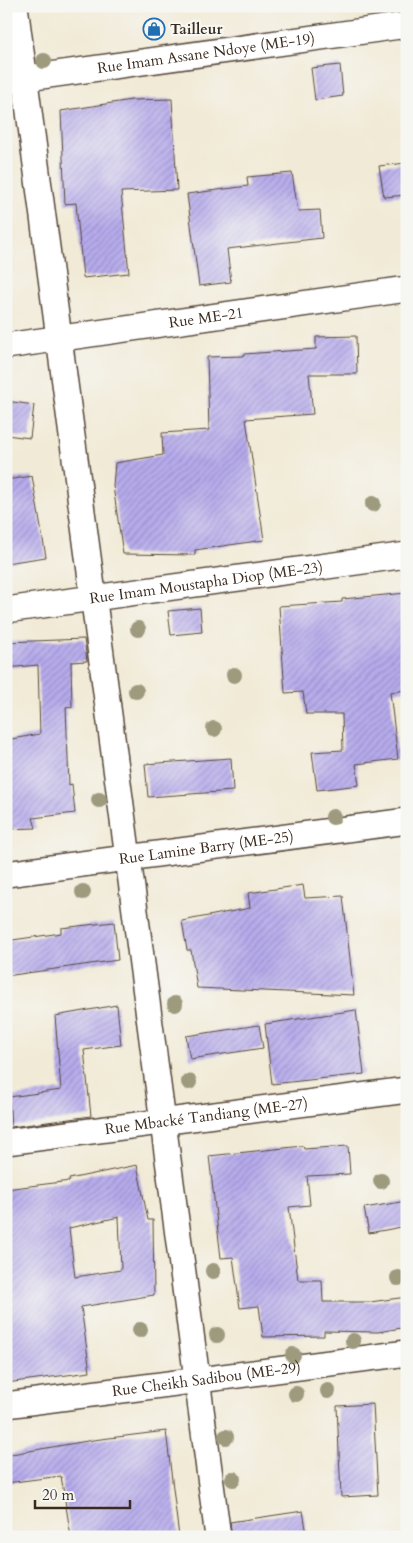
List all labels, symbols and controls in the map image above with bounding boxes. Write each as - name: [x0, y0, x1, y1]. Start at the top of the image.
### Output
- shop icon: Tailleur: [142, 17, 166, 41]
- place label: Tailleur: [170, 19, 223, 39]
- street label: Rue Imam Assane Ndoye (ME-19): [96, 28, 316, 78]
- street label: Rue ME-21: [167, 302, 245, 333]
- street label: Rue Imam Moustapha Diop (ME-23): [88, 557, 324, 608]
- street label: Rue Lamine Barry (ME-25): [118, 826, 295, 869]
- street label: Rue Mbacké Tandiang (ME-27): [104, 1093, 309, 1139]
- street label: Rue Cheikh Sadibou (ME-29): [111, 1357, 302, 1401]
- scale bar: [35, 1478, 130, 1510]
- text: 20 m: [42, 1485, 74, 1505]

